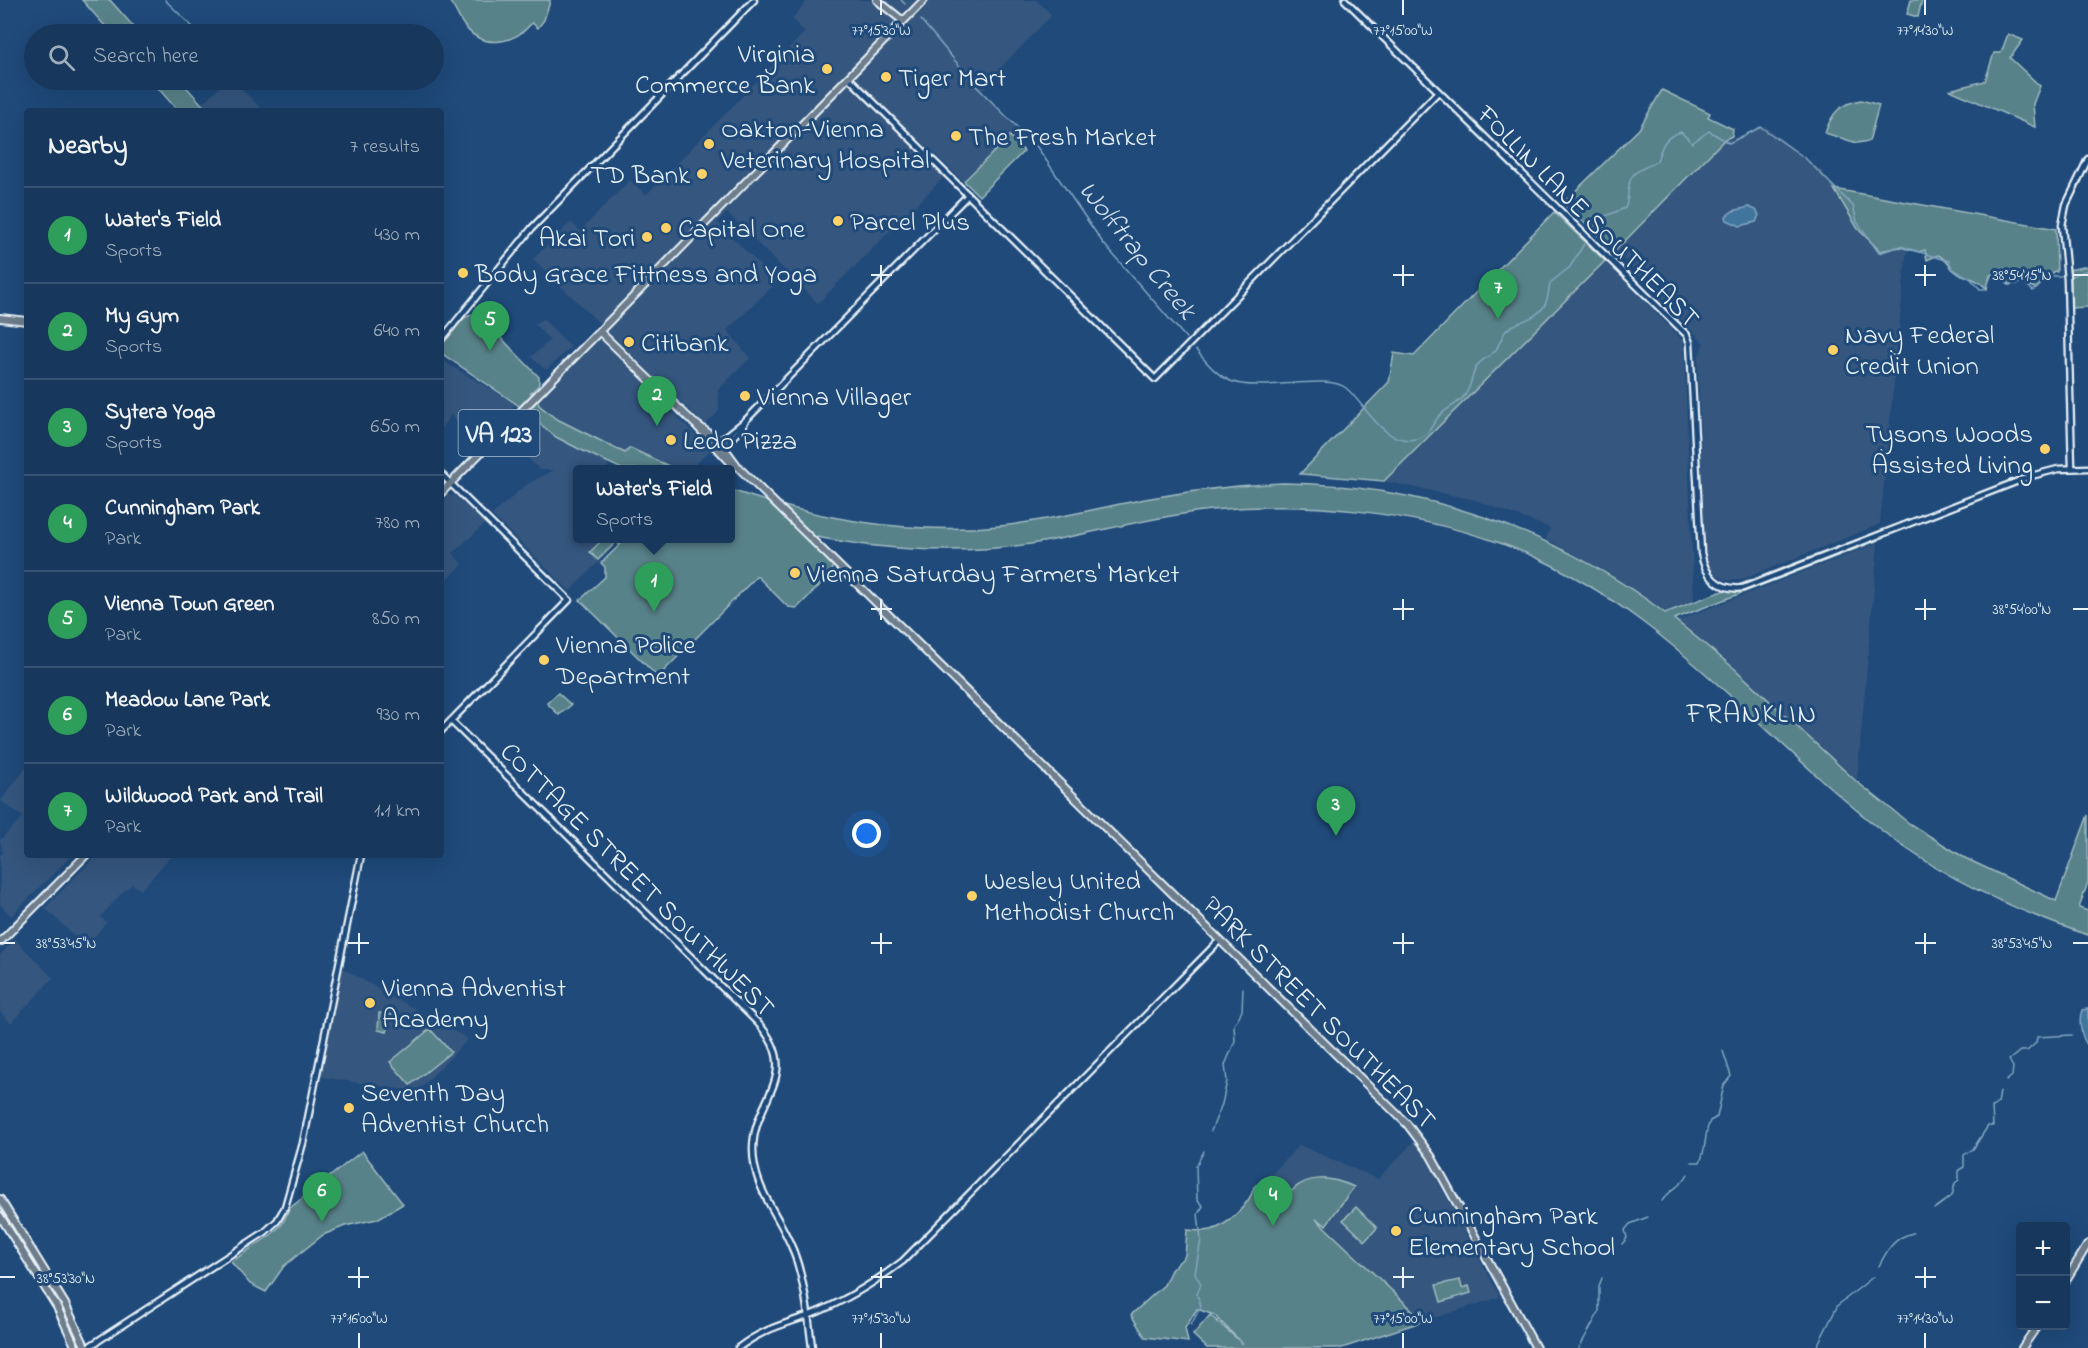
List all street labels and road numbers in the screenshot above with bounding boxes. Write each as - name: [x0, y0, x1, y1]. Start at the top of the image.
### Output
- street label: FOLLIN LANE SOUTHEAST: [1466, 97, 1708, 338]
- road number: VA 123: [458, 410, 540, 456]
- street label: COTTAGE STREET SOUTHWEST: [490, 734, 783, 1027]
- street label: PARK STREET SOUTHEAST: [1192, 888, 1444, 1140]

